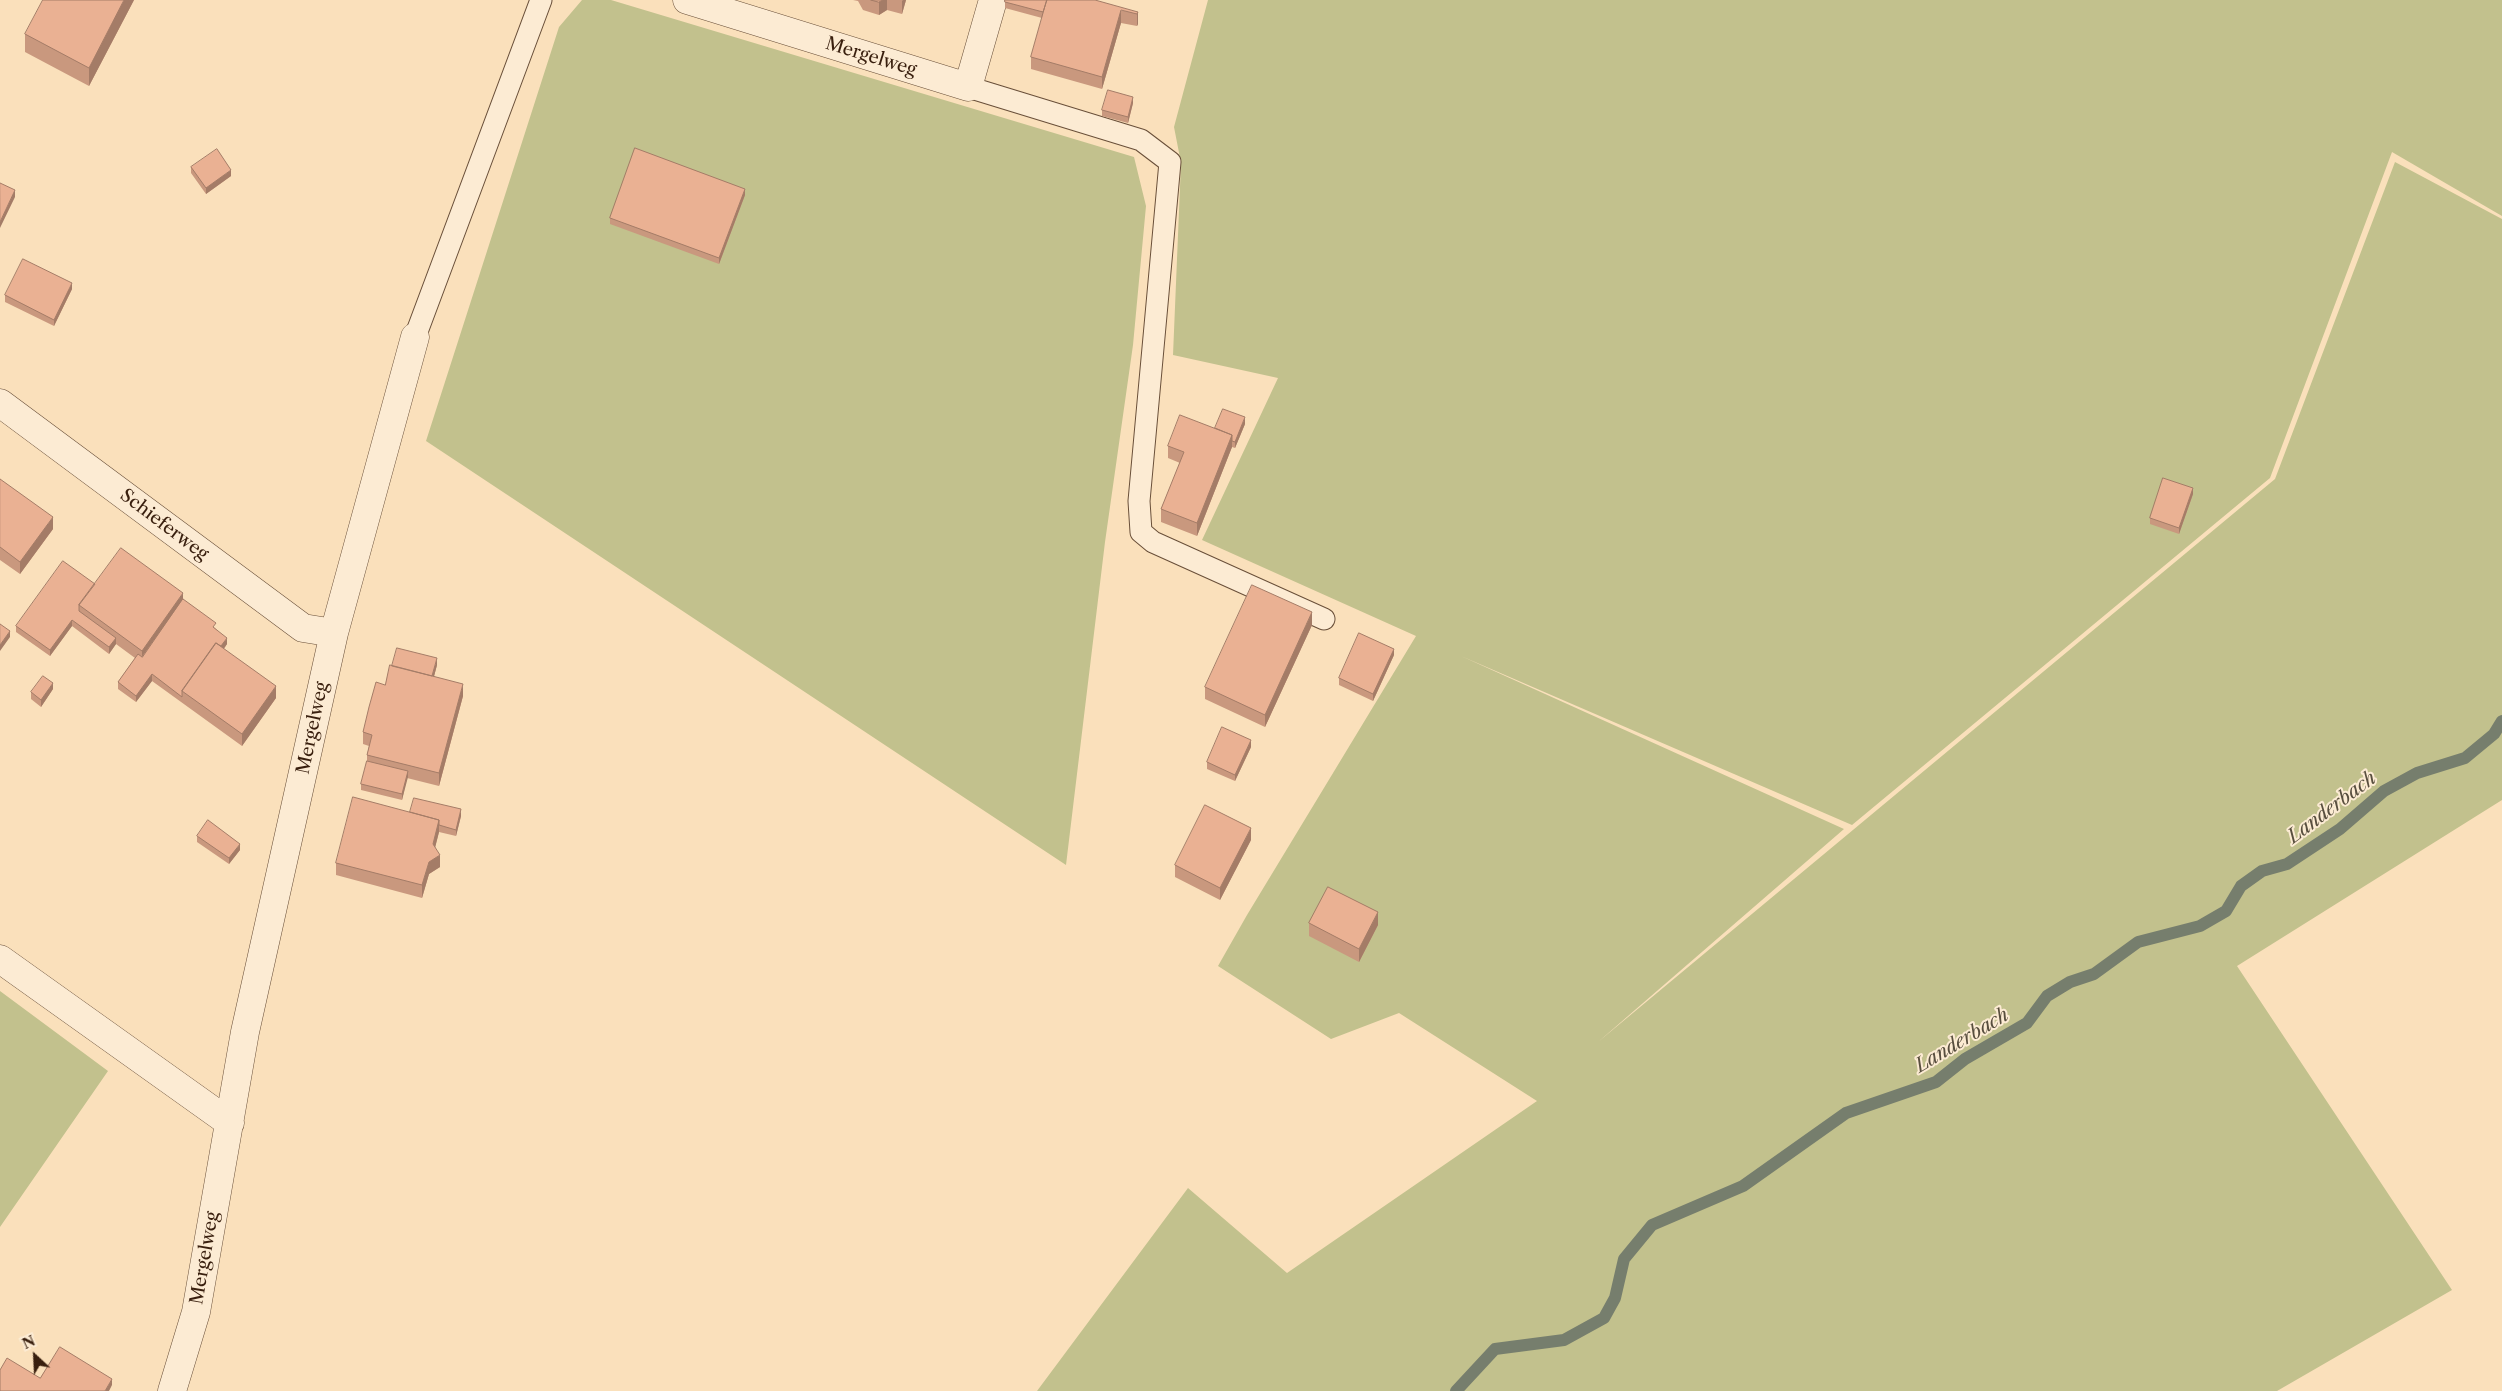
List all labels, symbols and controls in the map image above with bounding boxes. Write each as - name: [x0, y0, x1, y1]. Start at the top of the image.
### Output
- street label: Mergelweg: [823, 33, 919, 81]
- street label: Schieferweg: [116, 485, 212, 565]
- street label: Mergelweg: [293, 680, 333, 776]
- water label: Landerbach: [2283, 767, 2381, 849]
- water label: Landerbach: [1911, 1004, 2013, 1078]
- street label: Mergelweg: [186, 1210, 224, 1306]
- north arrow: [10, 1331, 60, 1381]
- text: N: [19, 1332, 38, 1353]

